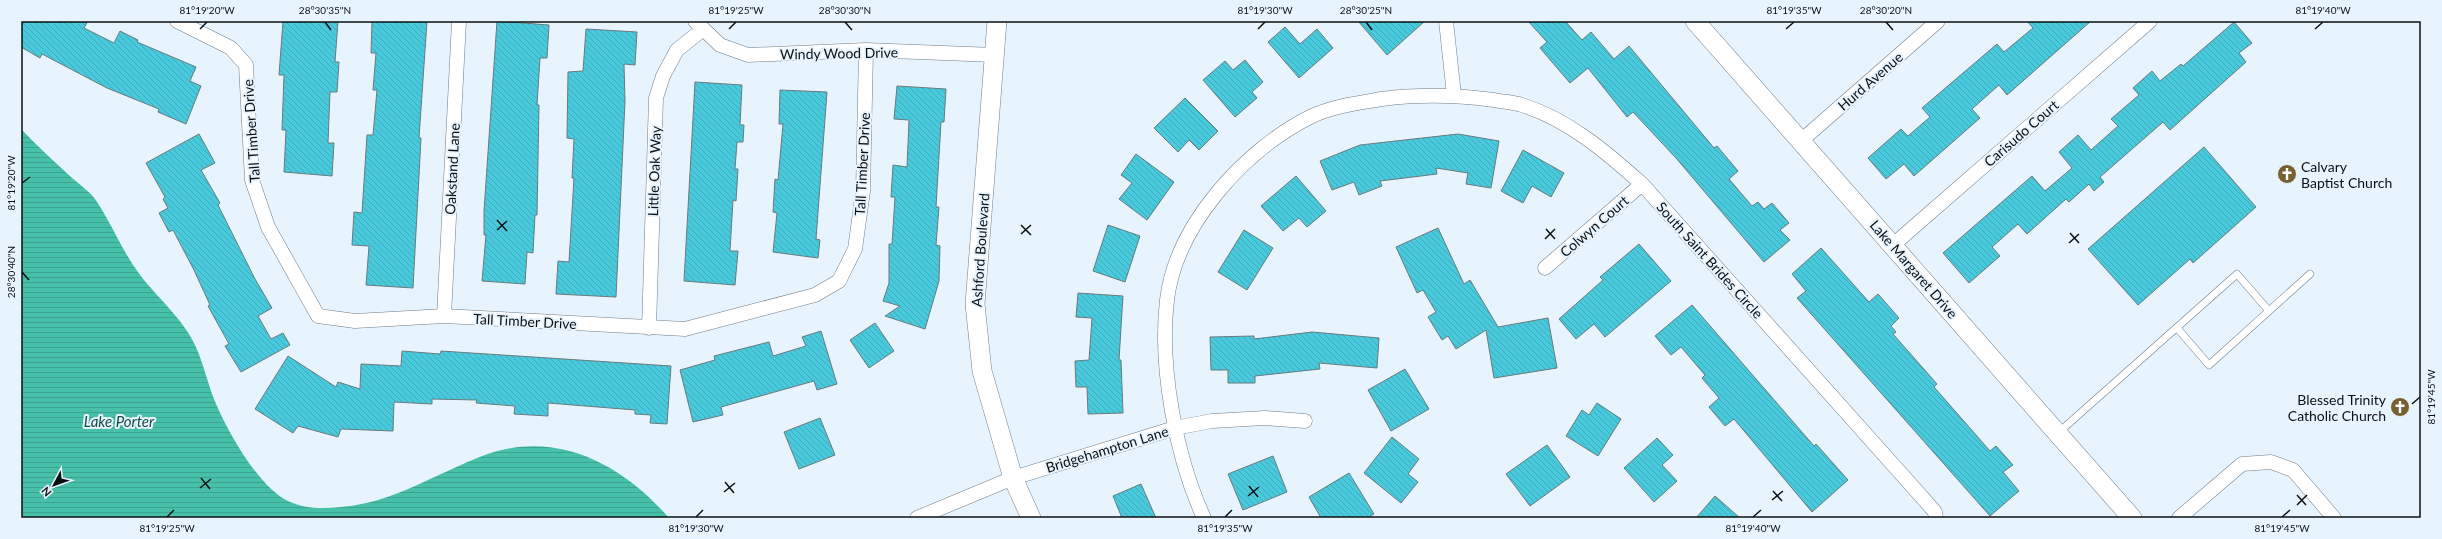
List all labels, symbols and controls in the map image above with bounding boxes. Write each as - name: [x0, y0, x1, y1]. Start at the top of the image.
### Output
- text: 81°19'20"W: [179, 4, 235, 16]
- text: 28°30'35"N: [299, 4, 351, 16]
- text: 81°19'25"W: [708, 4, 764, 16]
- text: 28°30'30"N: [819, 4, 871, 16]
- text: 81°19'30"W: [1237, 4, 1293, 16]
- text: 28°30'25"N: [1340, 4, 1392, 16]
- text: 81°19'35"W: [1766, 4, 1822, 16]
- text: 28°30'20"N: [1860, 4, 1912, 16]
- text: 81°19'40"W: [2295, 4, 2351, 16]
- street label: Windy Wood Drive: [780, 43, 898, 63]
- street label: Hurd Avenue: [1834, 48, 1906, 114]
- street label: Tall Timber Drive: [239, 79, 263, 183]
- street label: Carisudo Court: [1980, 96, 2062, 170]
- street label: Tall Timber Drive: [851, 112, 873, 216]
- street label: Oakstand Lane: [441, 123, 463, 215]
- street label: Little Oak Way: [644, 125, 664, 217]
- text: 81°19'20"W: [5, 155, 17, 211]
- place label: Calvary Baptist Church: [2301, 158, 2392, 191]
- church icon: Calvary Baptist Church: [2276, 163, 2298, 185]
- street label: Colwyn Court: [1556, 192, 1632, 260]
- street label: Ashford Boulevard: [968, 193, 992, 307]
- street label: South Saint Brides Circle: [1653, 198, 1767, 322]
- street label: Lake Margaret Drive: [1867, 216, 1961, 322]
- text: 28°30'40"N: [5, 246, 17, 298]
- street label: Tall Timber Drive: [473, 310, 577, 332]
- text: 81°19'45"W: [2425, 369, 2437, 425]
- place label: Blessed Trinity Catholic Church: [2288, 391, 2387, 424]
- church icon: Blessed Trinity Catholic Church: [2389, 396, 2411, 418]
- water label: Lake Porter: [84, 412, 155, 430]
- street label: Bridgehampton Lane: [1044, 422, 1170, 476]
- north arrow: [34, 465, 74, 505]
- text: N: [38, 484, 54, 499]
- text: 81°19'25"W: [139, 522, 195, 534]
- text: 81°19'30"W: [668, 522, 724, 534]
- text: 81°19'35"W: [1197, 522, 1253, 534]
- text: 81°19'40"W: [1725, 522, 1781, 534]
- text: 81°19'45"W: [2254, 522, 2310, 534]

